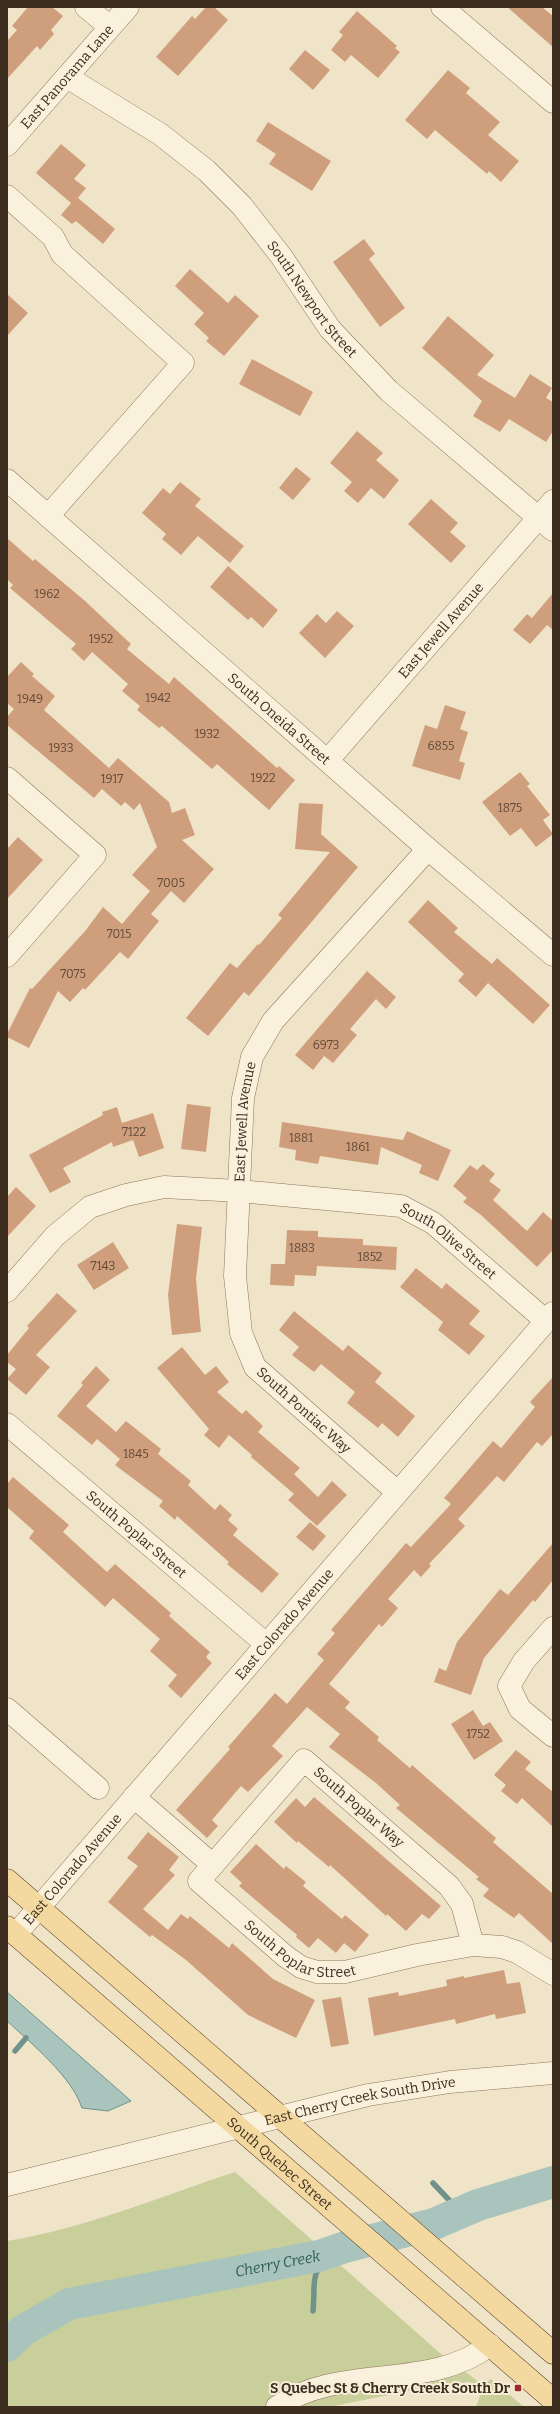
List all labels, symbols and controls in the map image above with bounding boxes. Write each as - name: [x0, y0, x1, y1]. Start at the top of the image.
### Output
- street label: East Panorama Lane: [17, 22, 117, 132]
- street label: South Newport Street: [263, 237, 360, 361]
- street label: East Jewell Avenue: [395, 579, 487, 682]
- house number: 1962: [34, 587, 60, 601]
- house number: 1952: [89, 632, 113, 646]
- street label: South Oneida Street: [224, 670, 334, 768]
- house number: 1942: [145, 691, 171, 705]
- house number: 1949: [17, 692, 43, 706]
- house number: 1932: [194, 727, 220, 741]
- house number: 6855: [427, 739, 455, 753]
- house number: 1933: [48, 741, 74, 755]
- house number: 1922: [251, 771, 275, 785]
- house number: 1917: [101, 772, 123, 786]
- house number: 1875: [498, 801, 522, 815]
- house number: 7005: [157, 876, 185, 890]
- house number: 7015: [107, 927, 131, 941]
- house number: 7075: [60, 967, 86, 981]
- house number: 6973: [313, 1038, 339, 1052]
- street label: East Jewell Avenue: [231, 1060, 260, 1182]
- house number: 7122: [122, 1125, 146, 1139]
- house number: 1881: [289, 1131, 313, 1145]
- house number: 1861: [346, 1140, 370, 1154]
- street label: South Olive Street: [397, 1199, 500, 1283]
- house number: 1883: [289, 1241, 315, 1255]
- house number: 1852: [358, 1250, 382, 1264]
- house number: 7143: [91, 1259, 116, 1273]
- street label: South Pontiac Way: [253, 1364, 355, 1458]
- house number: 1845: [123, 1447, 149, 1461]
- street label: South Poplar Street: [83, 1487, 190, 1582]
- street label: East Colorado Avenue: [232, 1565, 337, 1683]
- house number: 1752: [466, 1727, 490, 1741]
- street label: South Poplar Way: [310, 1764, 408, 1852]
- street label: East Colorado Avenue: [20, 1810, 125, 1928]
- street label: South Poplar Street: [241, 1916, 358, 1981]
- street label: East Cherry Creek South Drive: [263, 2074, 456, 2129]
- street label: South Quebec Street: [223, 2114, 336, 2214]
- water label: Cherry Creek: [234, 2247, 323, 2281]
- place label: S Quebec St & Cherry Creek South Dr: [270, 2380, 510, 2397]
- marker: S Quebec St & Cherry Creek South Dr: [513, 2383, 523, 2393]

